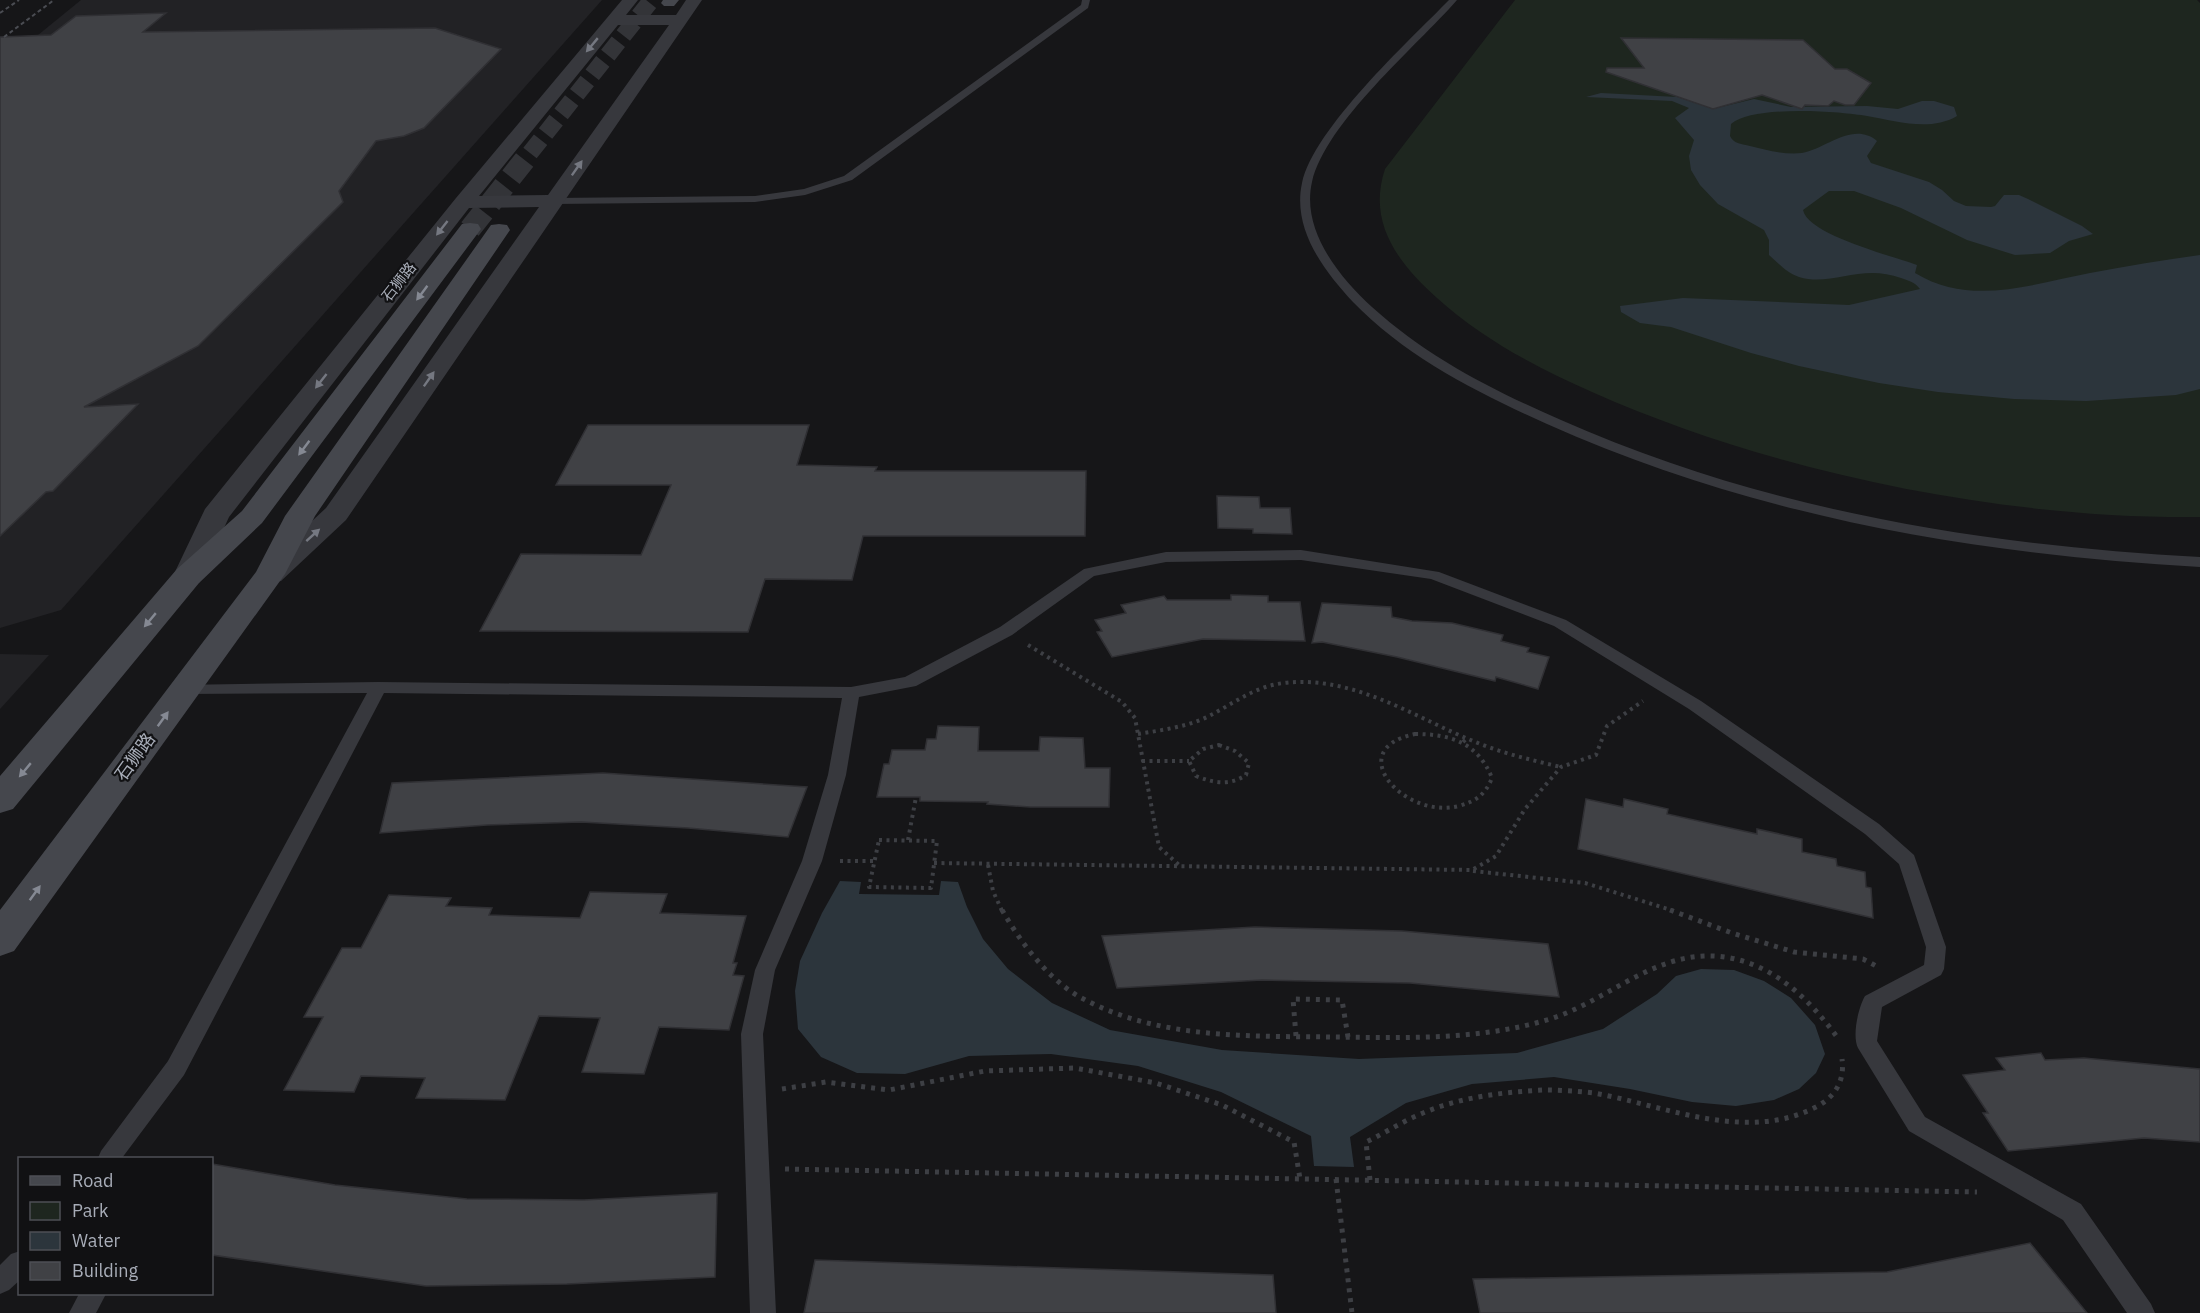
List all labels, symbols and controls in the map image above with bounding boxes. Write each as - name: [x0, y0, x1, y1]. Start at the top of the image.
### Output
- one-way arrow: [586, 37, 599, 53]
- one-way arrow: [571, 160, 583, 176]
- one-way arrow: [435, 220, 448, 236]
- street label: 石狮路: [377, 258, 420, 305]
- one-way arrow: [416, 285, 428, 300]
- one-way arrow: [423, 372, 435, 388]
- one-way arrow: [314, 373, 327, 389]
- one-way arrow: [298, 440, 310, 456]
- one-way arrow: [305, 529, 320, 542]
- one-way arrow: [144, 613, 157, 628]
- one-way arrow: [157, 712, 169, 728]
- street label: 石狮路: [109, 728, 160, 785]
- one-way arrow: [19, 762, 32, 777]
- one-way arrow: [28, 886, 40, 901]
- legend: [18, 1157, 213, 1295]
- text: Road: [72, 1169, 113, 1192]
- text: Park: [72, 1199, 109, 1222]
- text: Water: [72, 1229, 121, 1252]
- text: Building: [72, 1259, 139, 1282]

